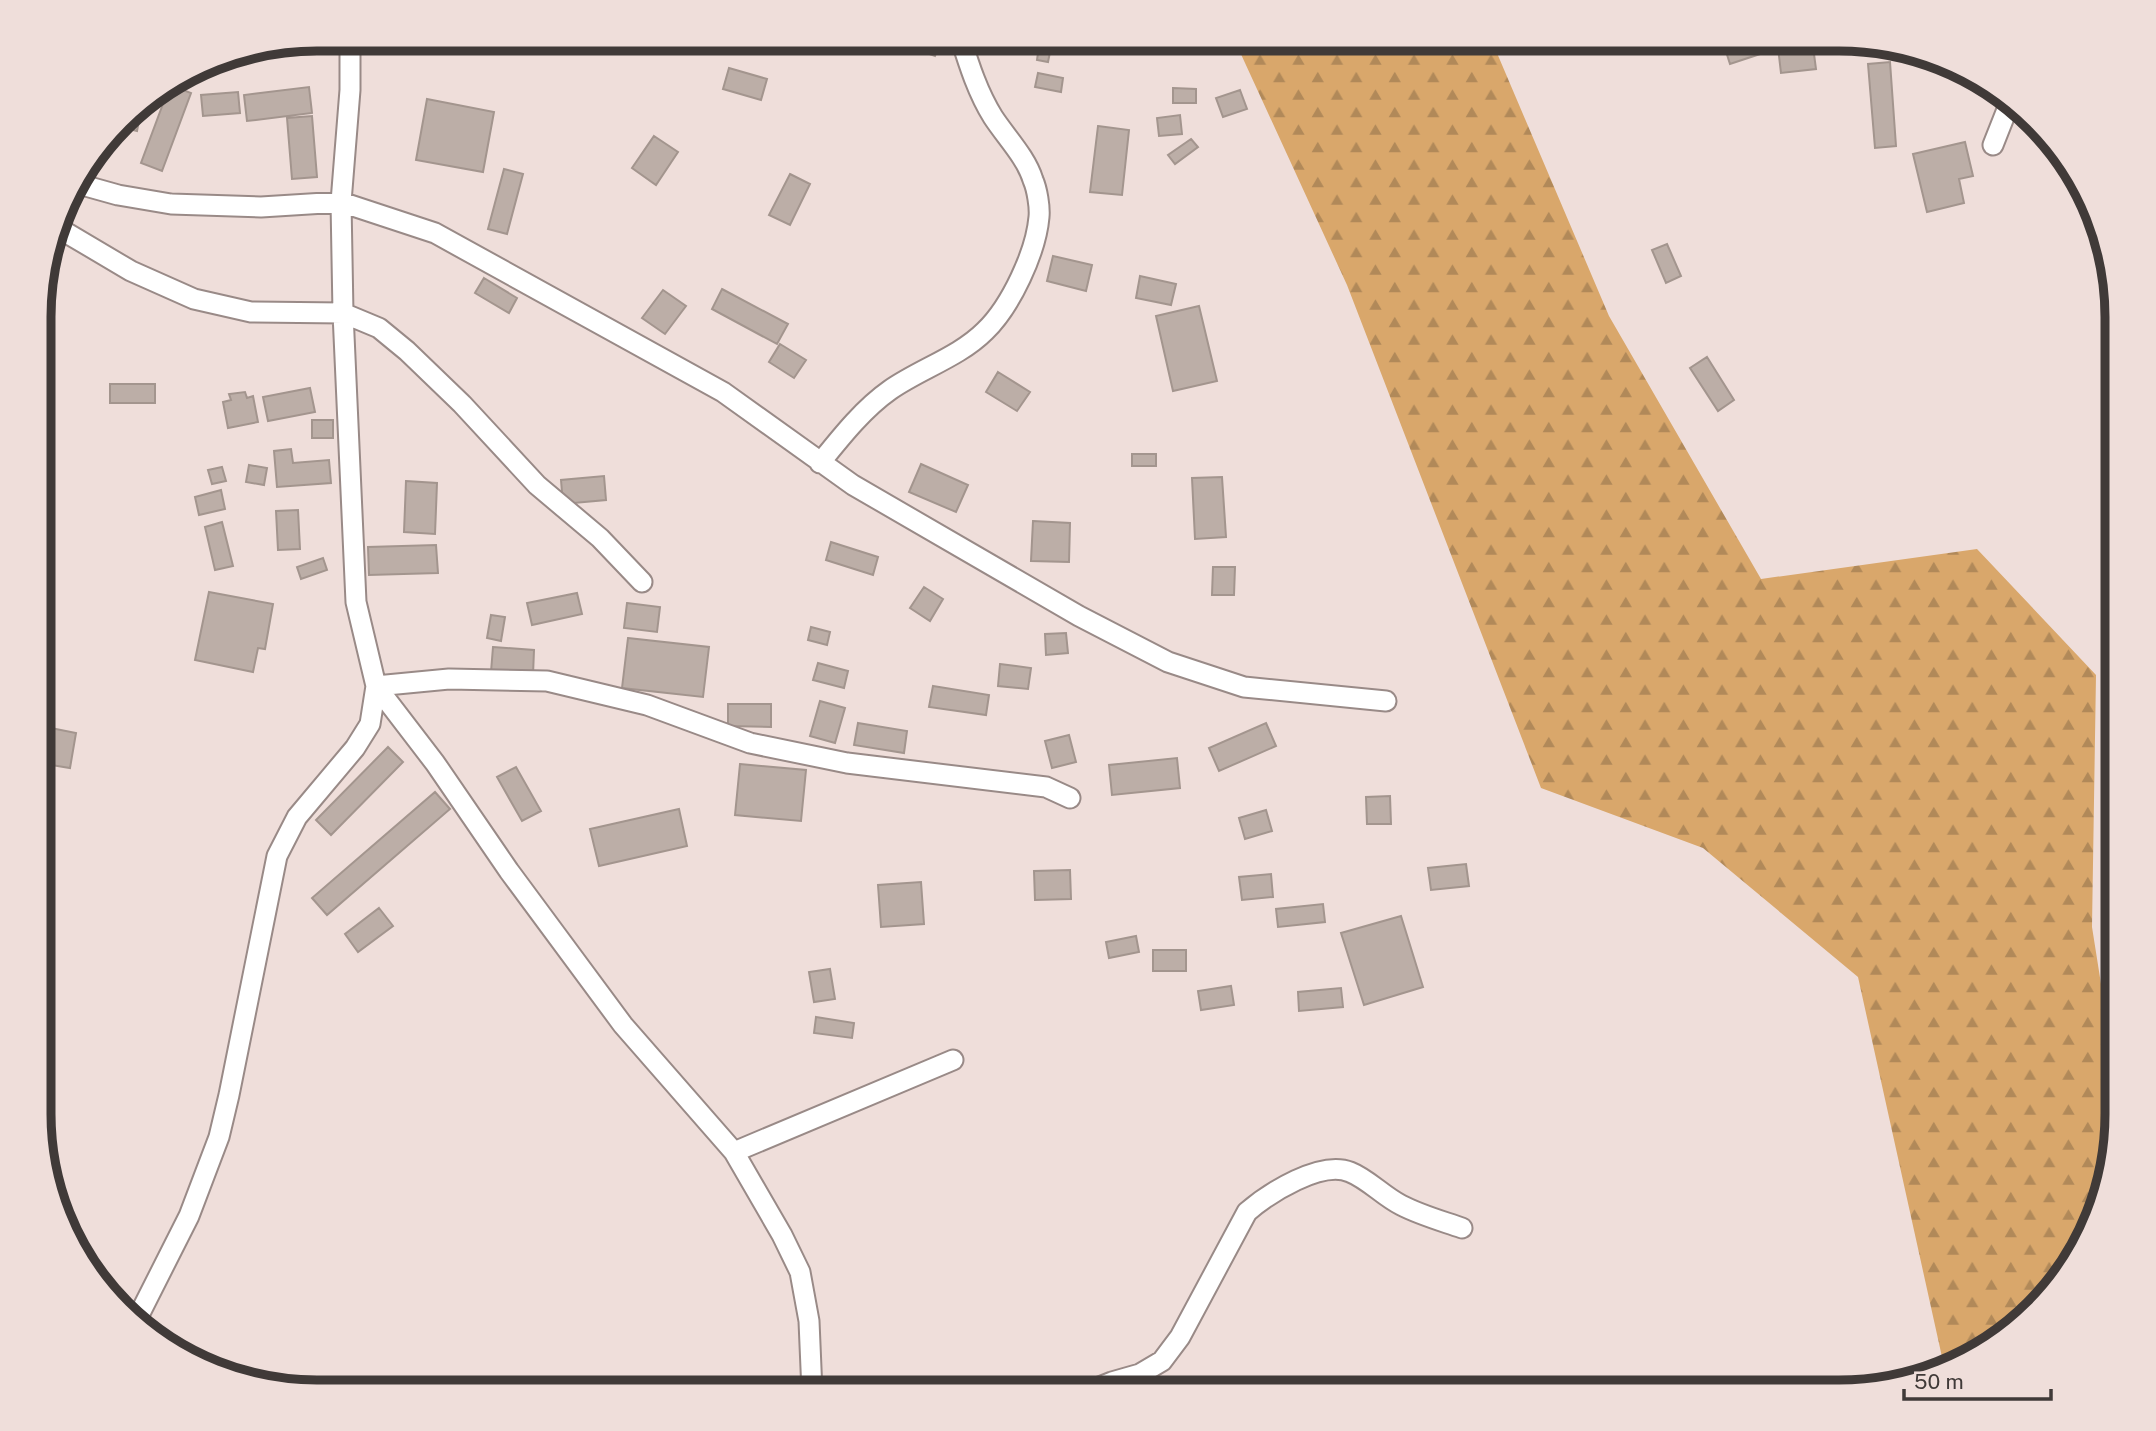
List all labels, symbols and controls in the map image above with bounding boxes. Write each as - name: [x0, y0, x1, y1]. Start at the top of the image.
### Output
- scale bar: [1904, 1358, 2051, 1402]
- text: 50 m: [1914, 1369, 1964, 1394]

